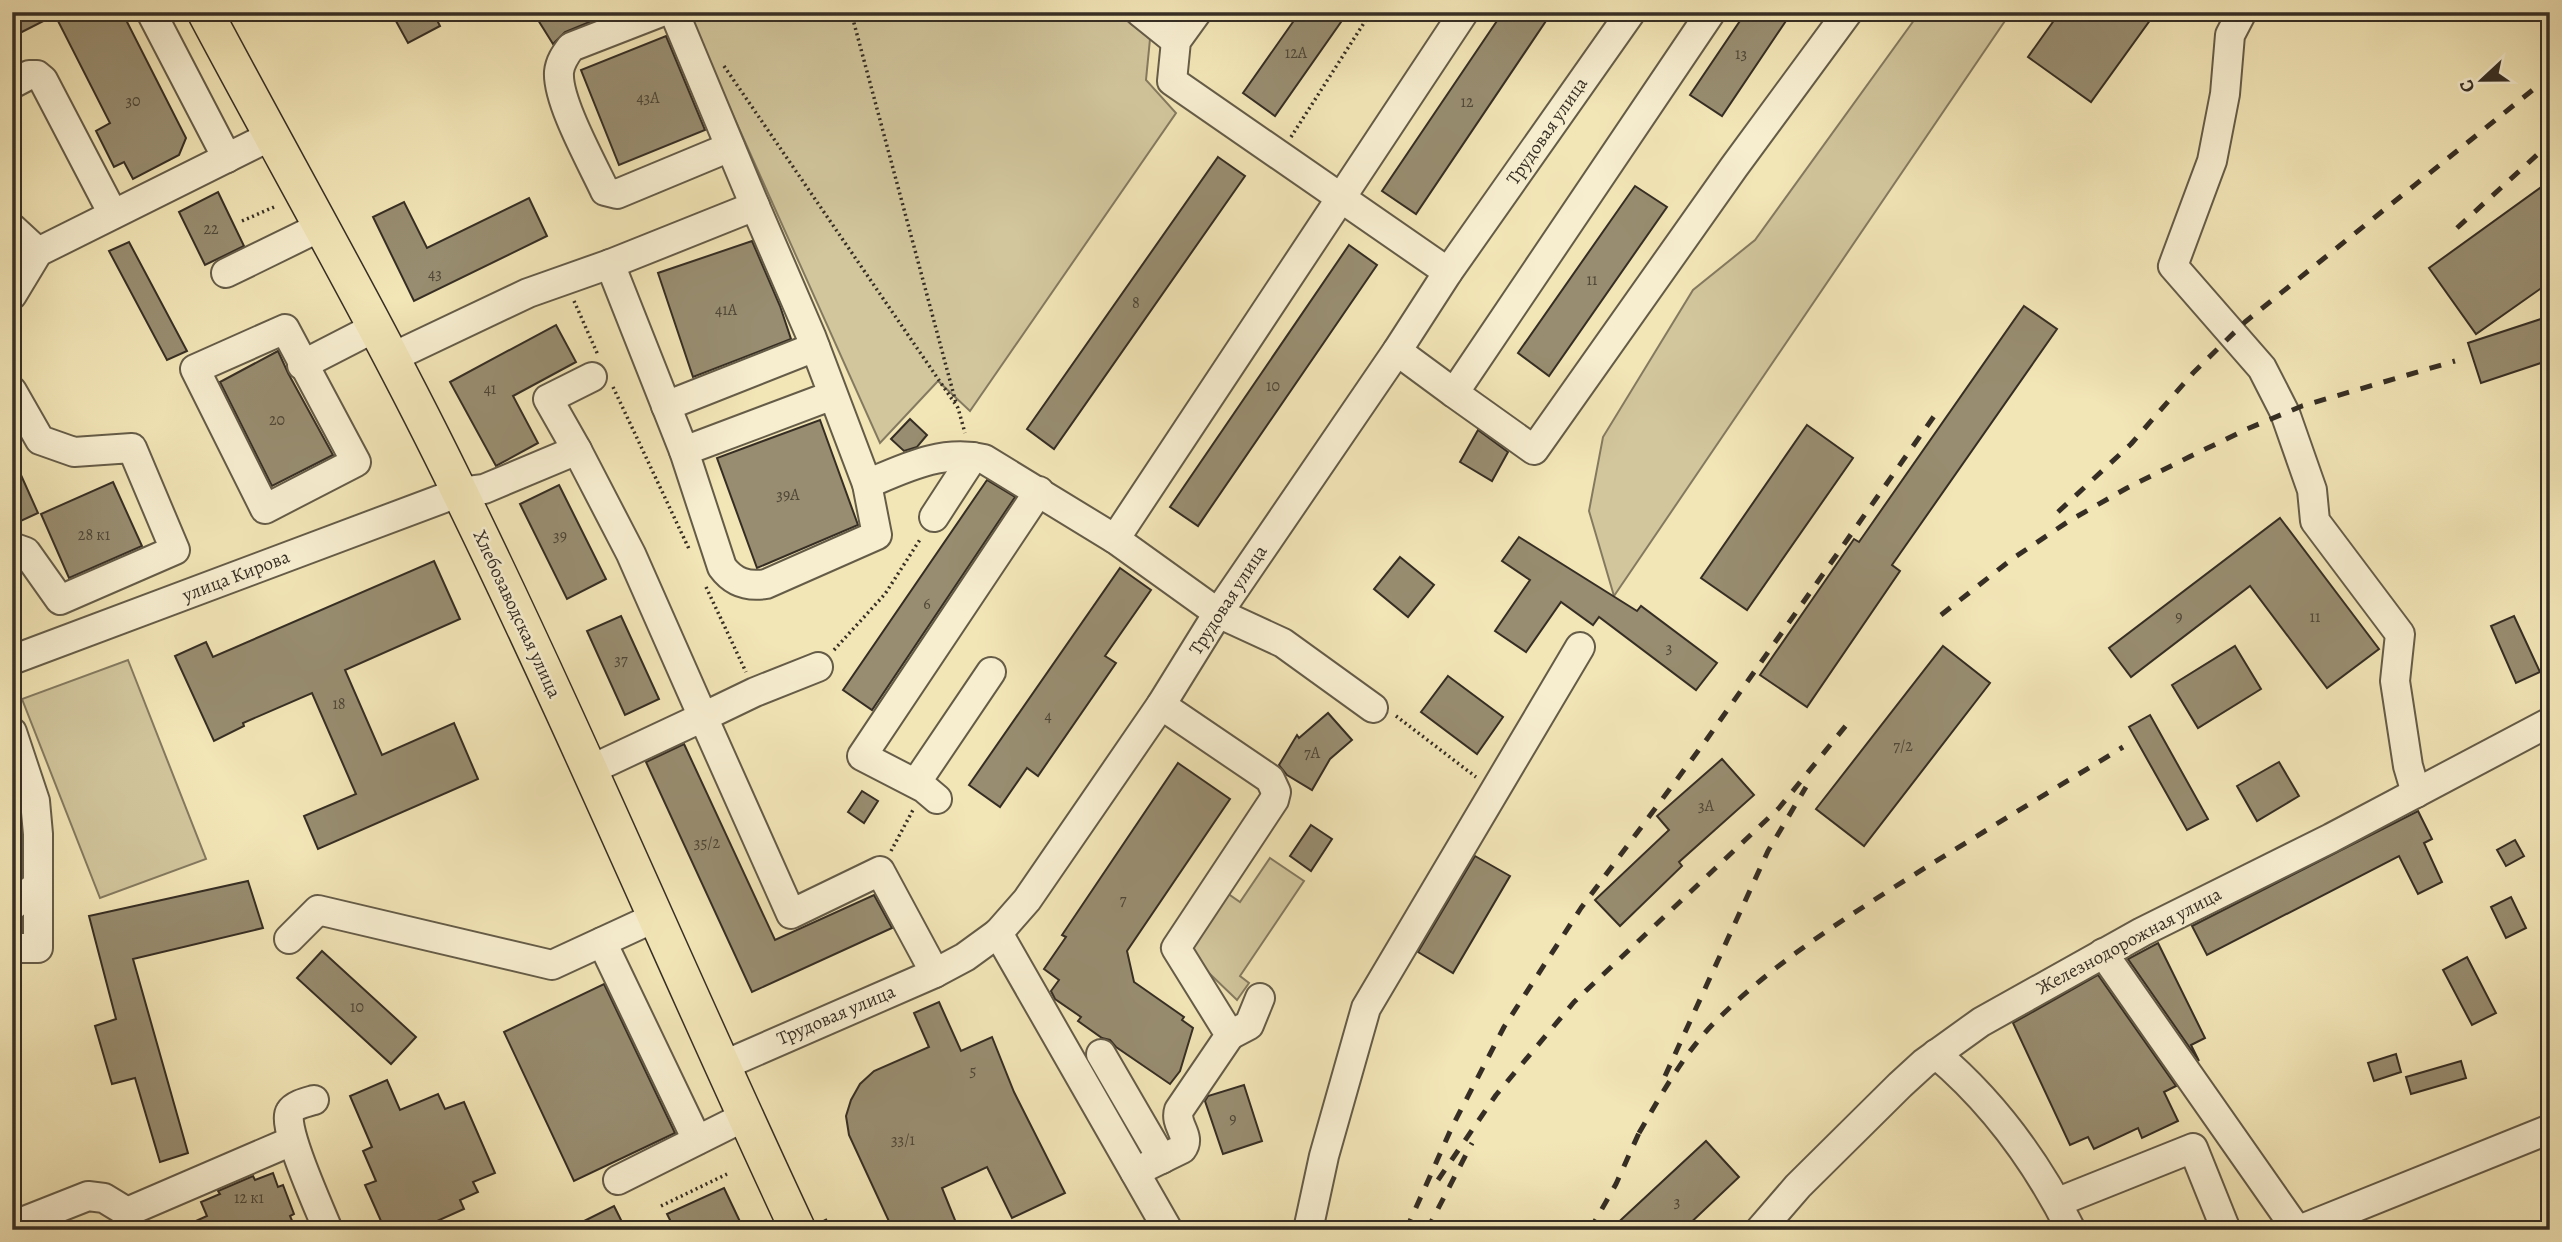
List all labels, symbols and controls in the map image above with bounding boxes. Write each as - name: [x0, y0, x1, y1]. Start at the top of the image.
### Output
- house number: 12А: [1285, 42, 1308, 64]
- house number: 13: [1735, 43, 1747, 65]
- north arrow: [2446, 46, 2516, 116]
- street label: Трудовая улица: [1500, 72, 1594, 190]
- text: С: [2453, 76, 2481, 96]
- house number: 43А: [636, 87, 660, 109]
- house number: 30: [125, 90, 141, 112]
- house number: 12: [1460, 91, 1474, 113]
- house number: 22: [203, 218, 219, 240]
- house number: 43: [428, 263, 442, 285]
- house number: 11: [1587, 269, 1598, 291]
- house number: 8: [1132, 292, 1140, 314]
- house number: 41А: [715, 299, 738, 321]
- house number: 10: [1266, 375, 1280, 397]
- house number: 41: [484, 378, 497, 400]
- house number: 20: [269, 409, 285, 431]
- house number: 39А: [776, 484, 800, 506]
- house number: 28 к1: [78, 524, 111, 546]
- house number: 39: [553, 525, 567, 547]
- street label: Хлебозаводская улица: [467, 526, 568, 703]
- street label: Трудовая улица: [1183, 540, 1273, 660]
- street label: улица Кирова: [178, 544, 294, 609]
- house number: 6: [923, 593, 931, 615]
- house number: 9: [2175, 606, 2183, 628]
- house number: 11: [2310, 606, 2321, 628]
- house number: 3: [1666, 637, 1672, 659]
- house number: 37: [614, 649, 628, 671]
- house number: 18: [332, 693, 346, 715]
- house number: 4: [1044, 705, 1052, 727]
- house number: 7/2: [1893, 735, 1913, 757]
- house number: 7А: [1304, 742, 1321, 764]
- house number: 3А: [1698, 795, 1715, 817]
- house number: 35/2: [694, 832, 721, 854]
- street label: Железнодорожная улица: [2032, 881, 2226, 1001]
- house number: 7: [1120, 889, 1127, 911]
- street label: Трудовая улица: [773, 978, 899, 1052]
- house number: 10: [350, 996, 364, 1018]
- house number: 5: [970, 1060, 977, 1082]
- house number: 9: [1229, 1108, 1237, 1130]
- house number: 33/1: [891, 1129, 916, 1151]
- house number: 12 к1: [234, 1187, 265, 1209]
- house number: 3: [1674, 1191, 1680, 1213]

